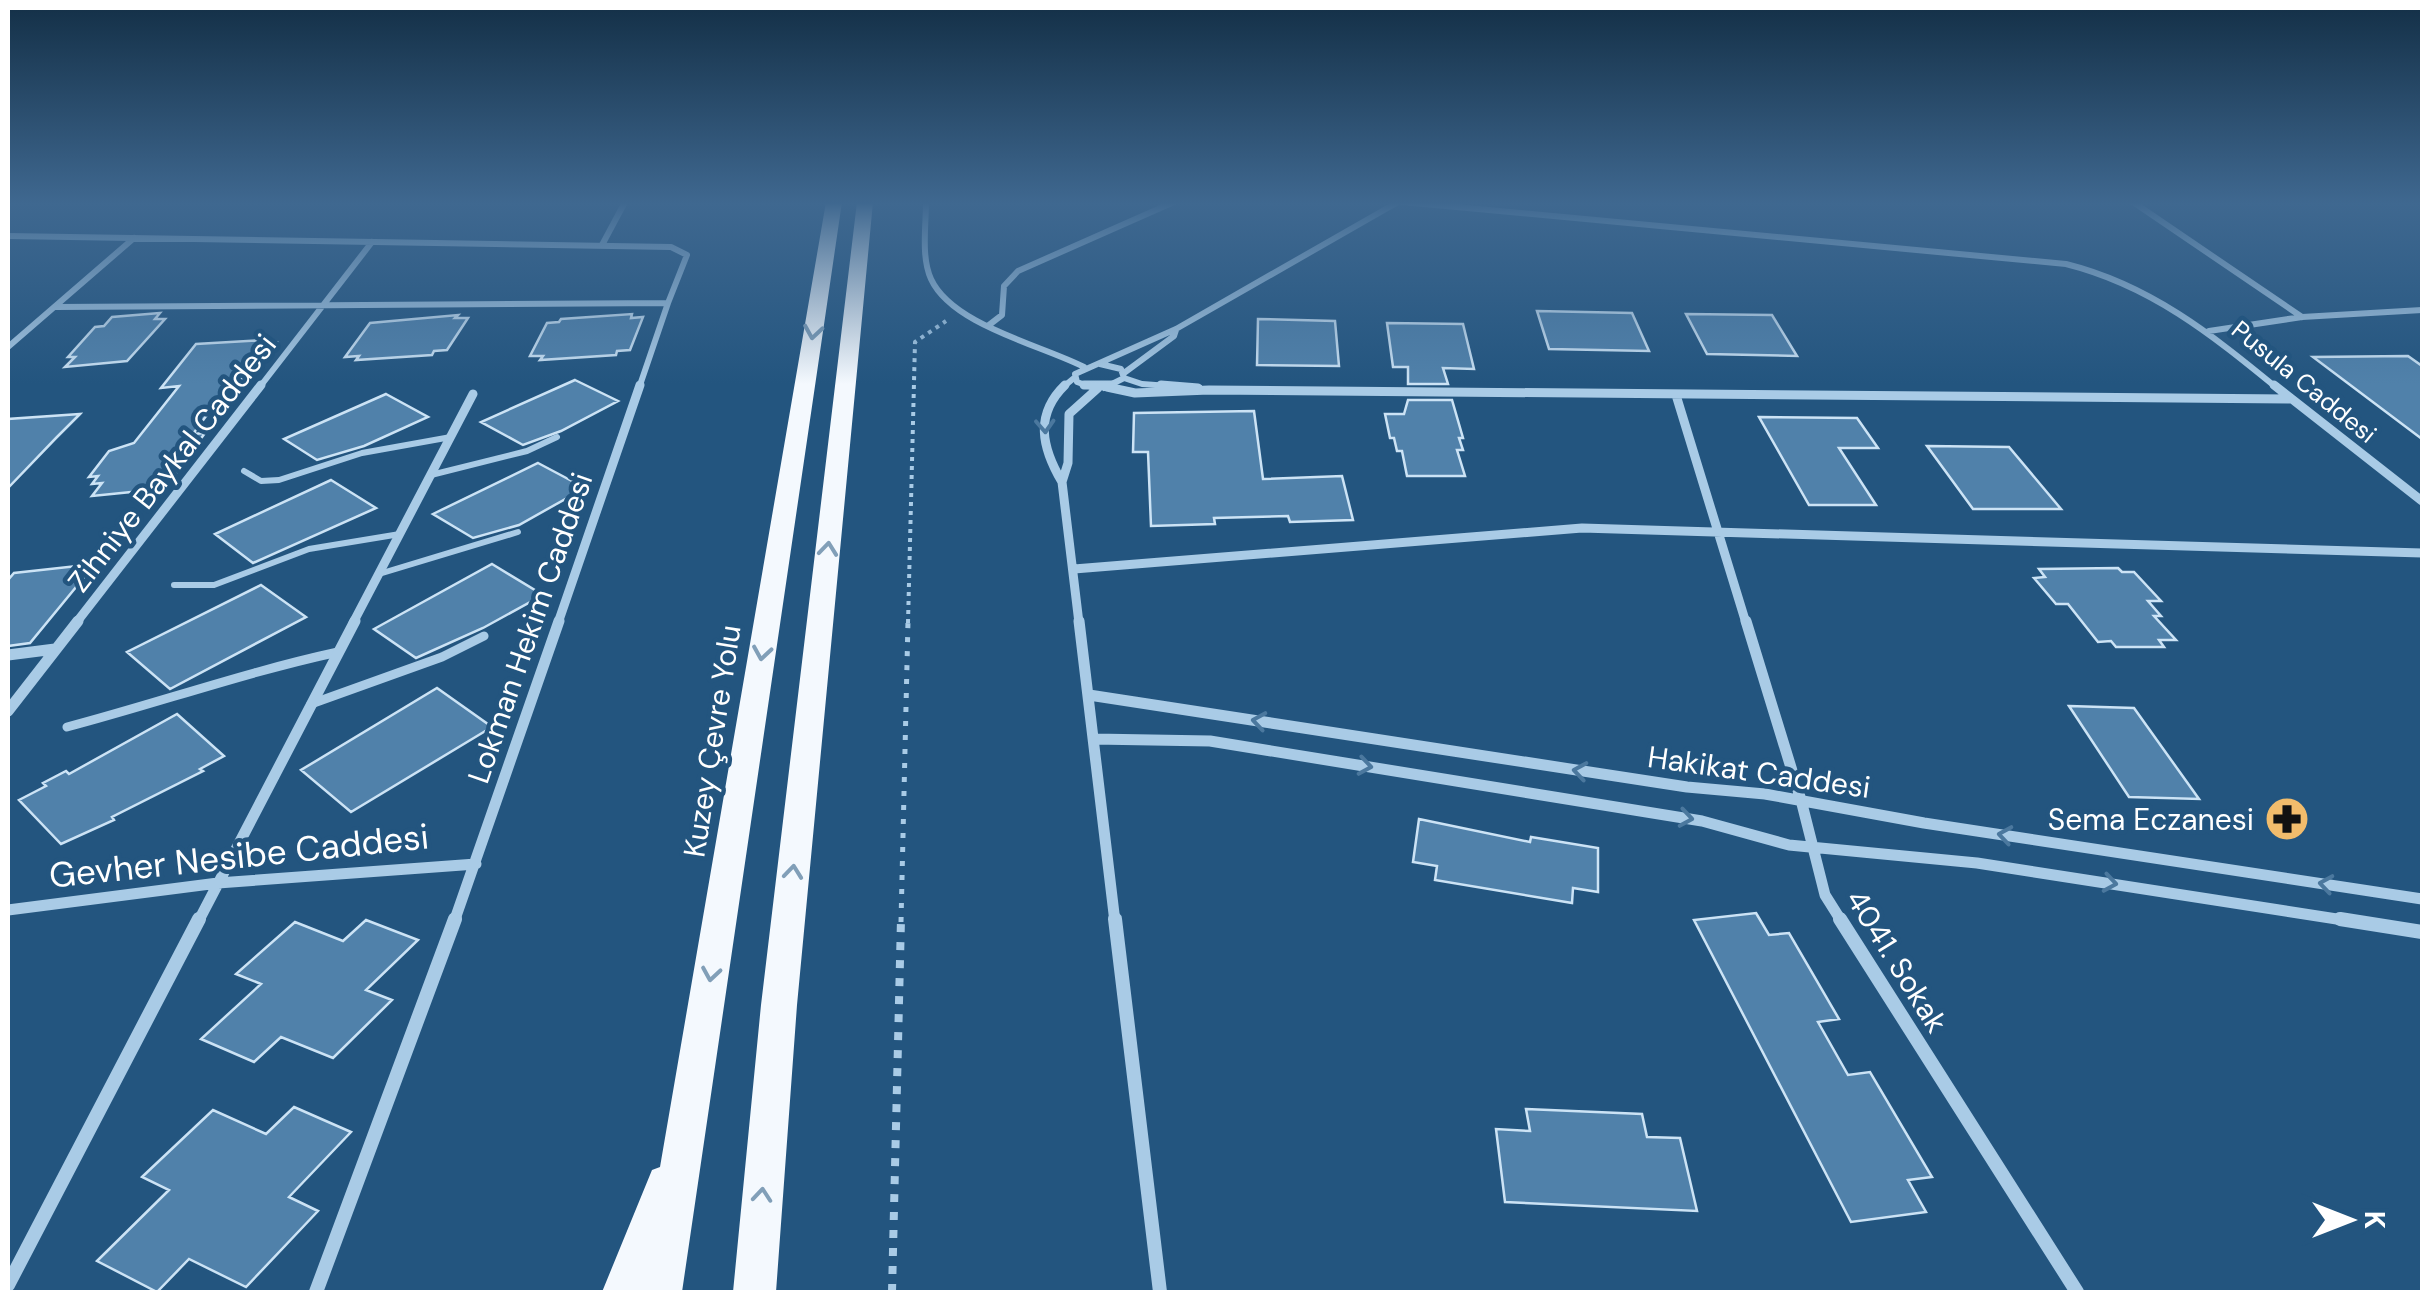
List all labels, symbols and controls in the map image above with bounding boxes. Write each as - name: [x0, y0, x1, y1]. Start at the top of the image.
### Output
- street label: Pusula Caddesi: [2225, 313, 2383, 451]
- one-way arrow: [803, 324, 824, 341]
- street label: Zihniye Baykal Caddesi: [59, 326, 285, 600]
- one-way arrow: [1035, 419, 1056, 434]
- street label: Lokman Hekim Caddesi: [459, 468, 601, 788]
- one-way arrow: [817, 540, 839, 556]
- street label: Kuzey Çevre Yolu: [674, 622, 750, 860]
- one-way arrow: [752, 645, 773, 662]
- one-way arrow: [1251, 711, 1267, 732]
- street label: Hakikat Caddesi: [1645, 737, 1873, 807]
- one-way arrow: [1356, 755, 1373, 776]
- one-way arrow: [1572, 761, 1588, 782]
- pharmacy icon: Sema Eczanesi: [2264, 796, 2310, 842]
- place label: Sema Eczanesi: [2048, 800, 2254, 839]
- one-way arrow: [1677, 807, 1694, 828]
- street label: Gevher Nesibe Caddesi: [47, 813, 431, 899]
- one-way arrow: [1997, 825, 2013, 846]
- one-way arrow: [782, 863, 804, 879]
- one-way arrow: [2101, 872, 2118, 893]
- one-way arrow: [2318, 875, 2334, 896]
- street label: 4041. Sokak: [1838, 882, 1956, 1040]
- one-way arrow: [701, 966, 722, 983]
- north arrow: [2300, 1170, 2400, 1270]
- one-way arrow: [751, 1187, 773, 1203]
- text: K: [2356, 1211, 2393, 1229]

